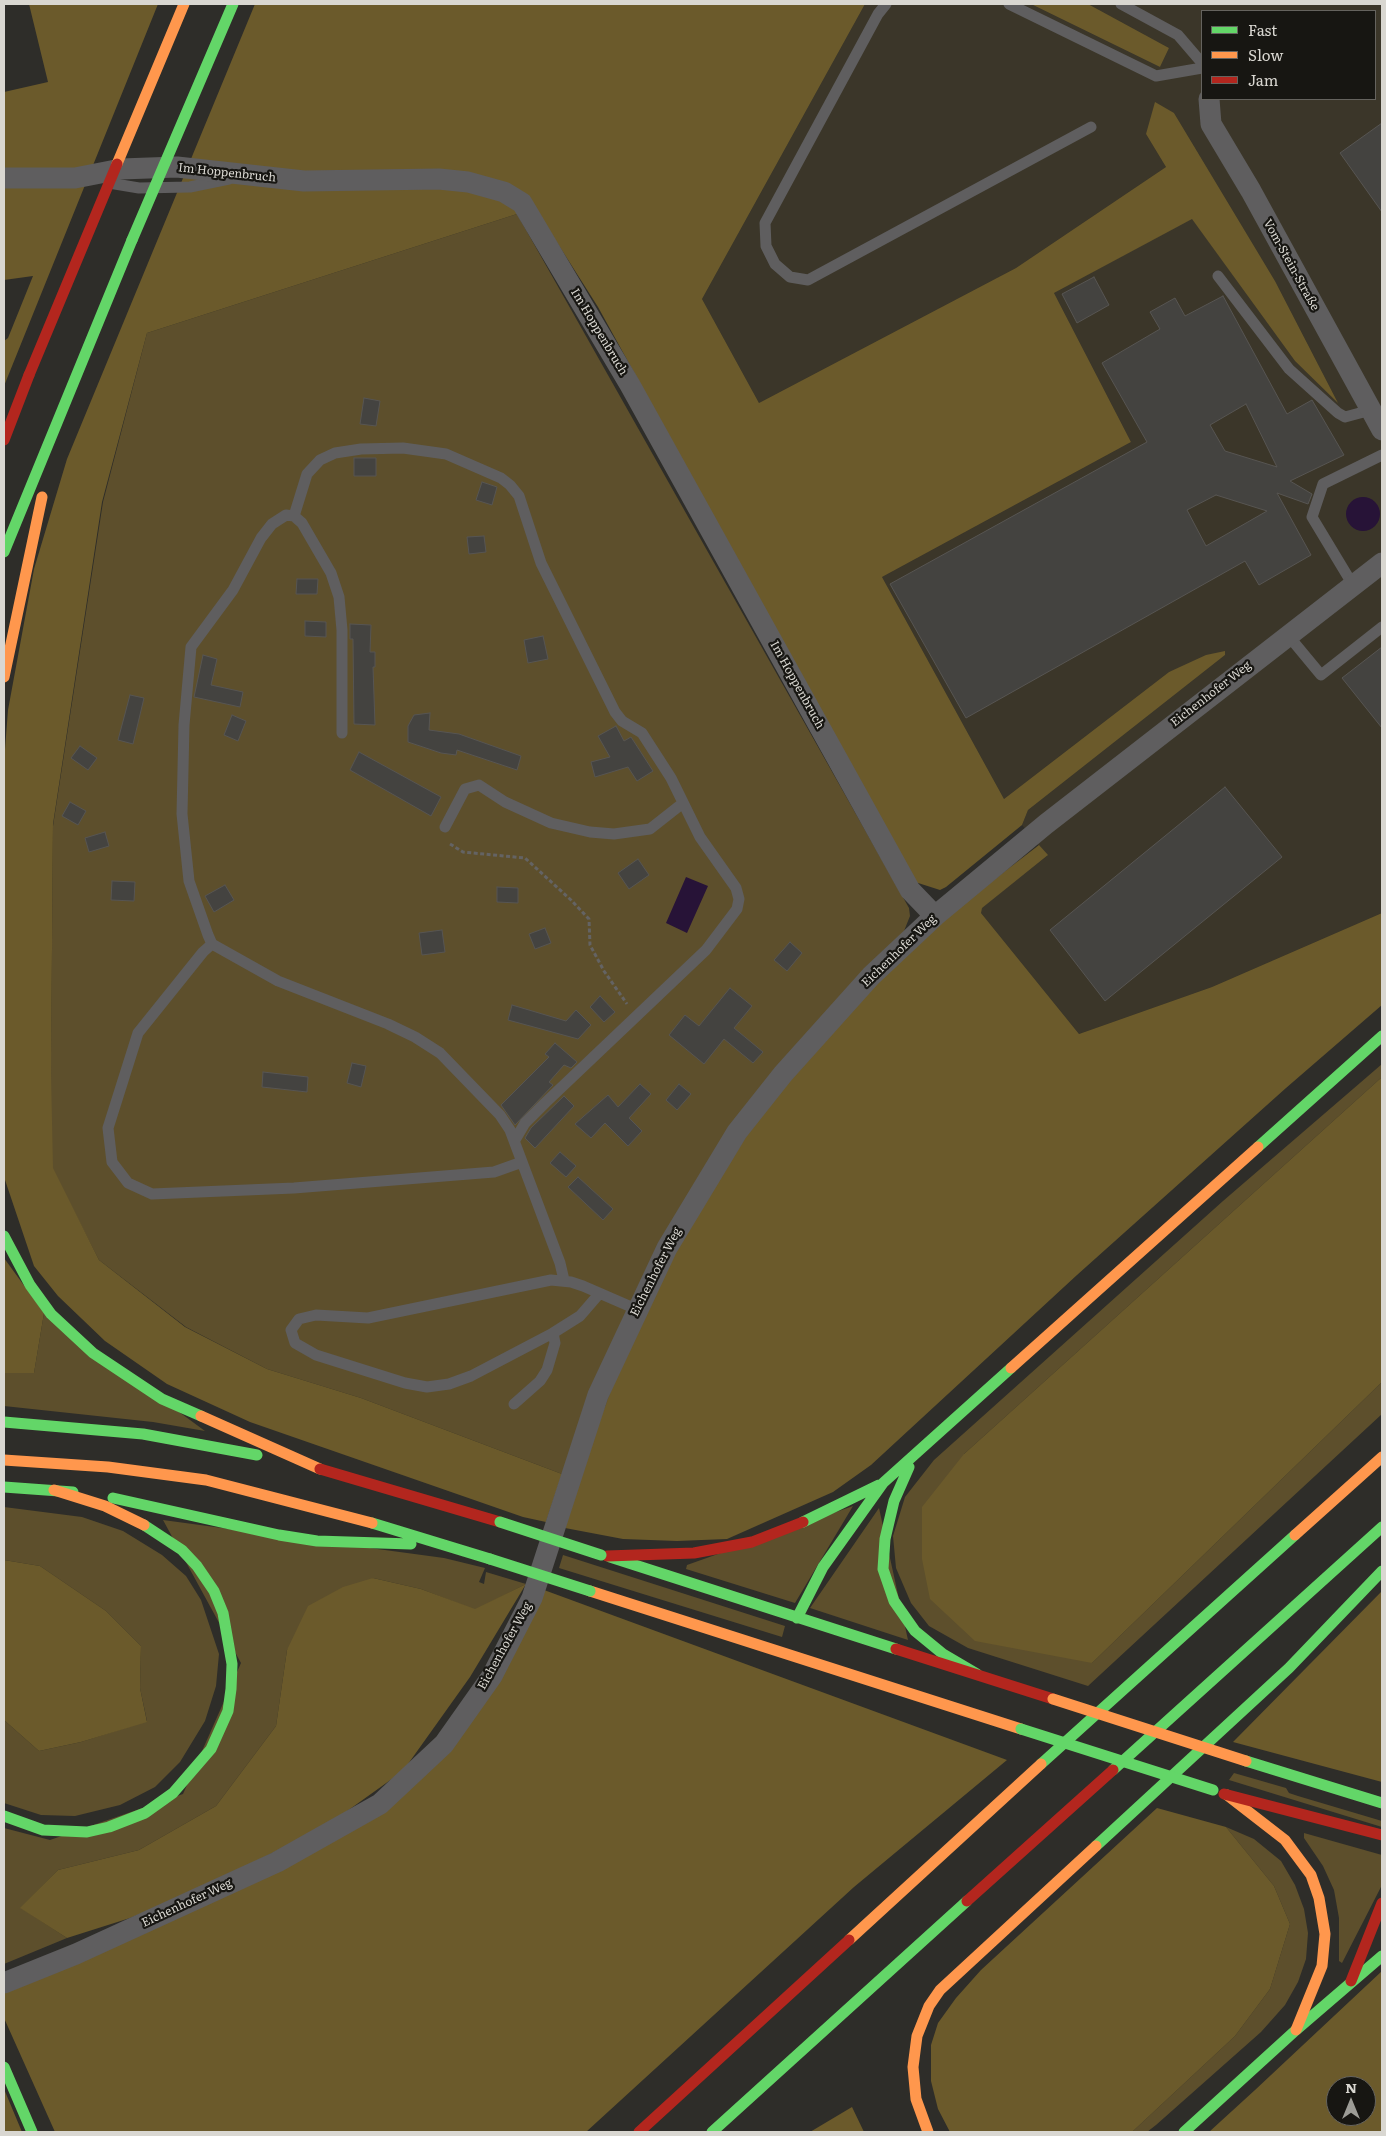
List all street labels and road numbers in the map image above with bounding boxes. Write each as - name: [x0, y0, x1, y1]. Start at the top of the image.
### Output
- street label: Im Hoppenbruch: [177, 161, 277, 185]
- street label: Vom-Stein-Straße: [1260, 217, 1322, 313]
- street label: Im Hoppenbruch: [567, 286, 631, 378]
- street label: Im Hoppenbruch: [767, 638, 827, 732]
- street label: Eichenhofer Weg: [1168, 658, 1254, 730]
- street label: Eichenhofer Weg: [859, 912, 939, 990]
- street label: Eichenhofer Weg: [627, 1225, 685, 1319]
- street label: Eichenhofer Weg: [475, 1600, 535, 1692]
- street label: Eichenhofer Weg: [140, 1876, 234, 1930]

